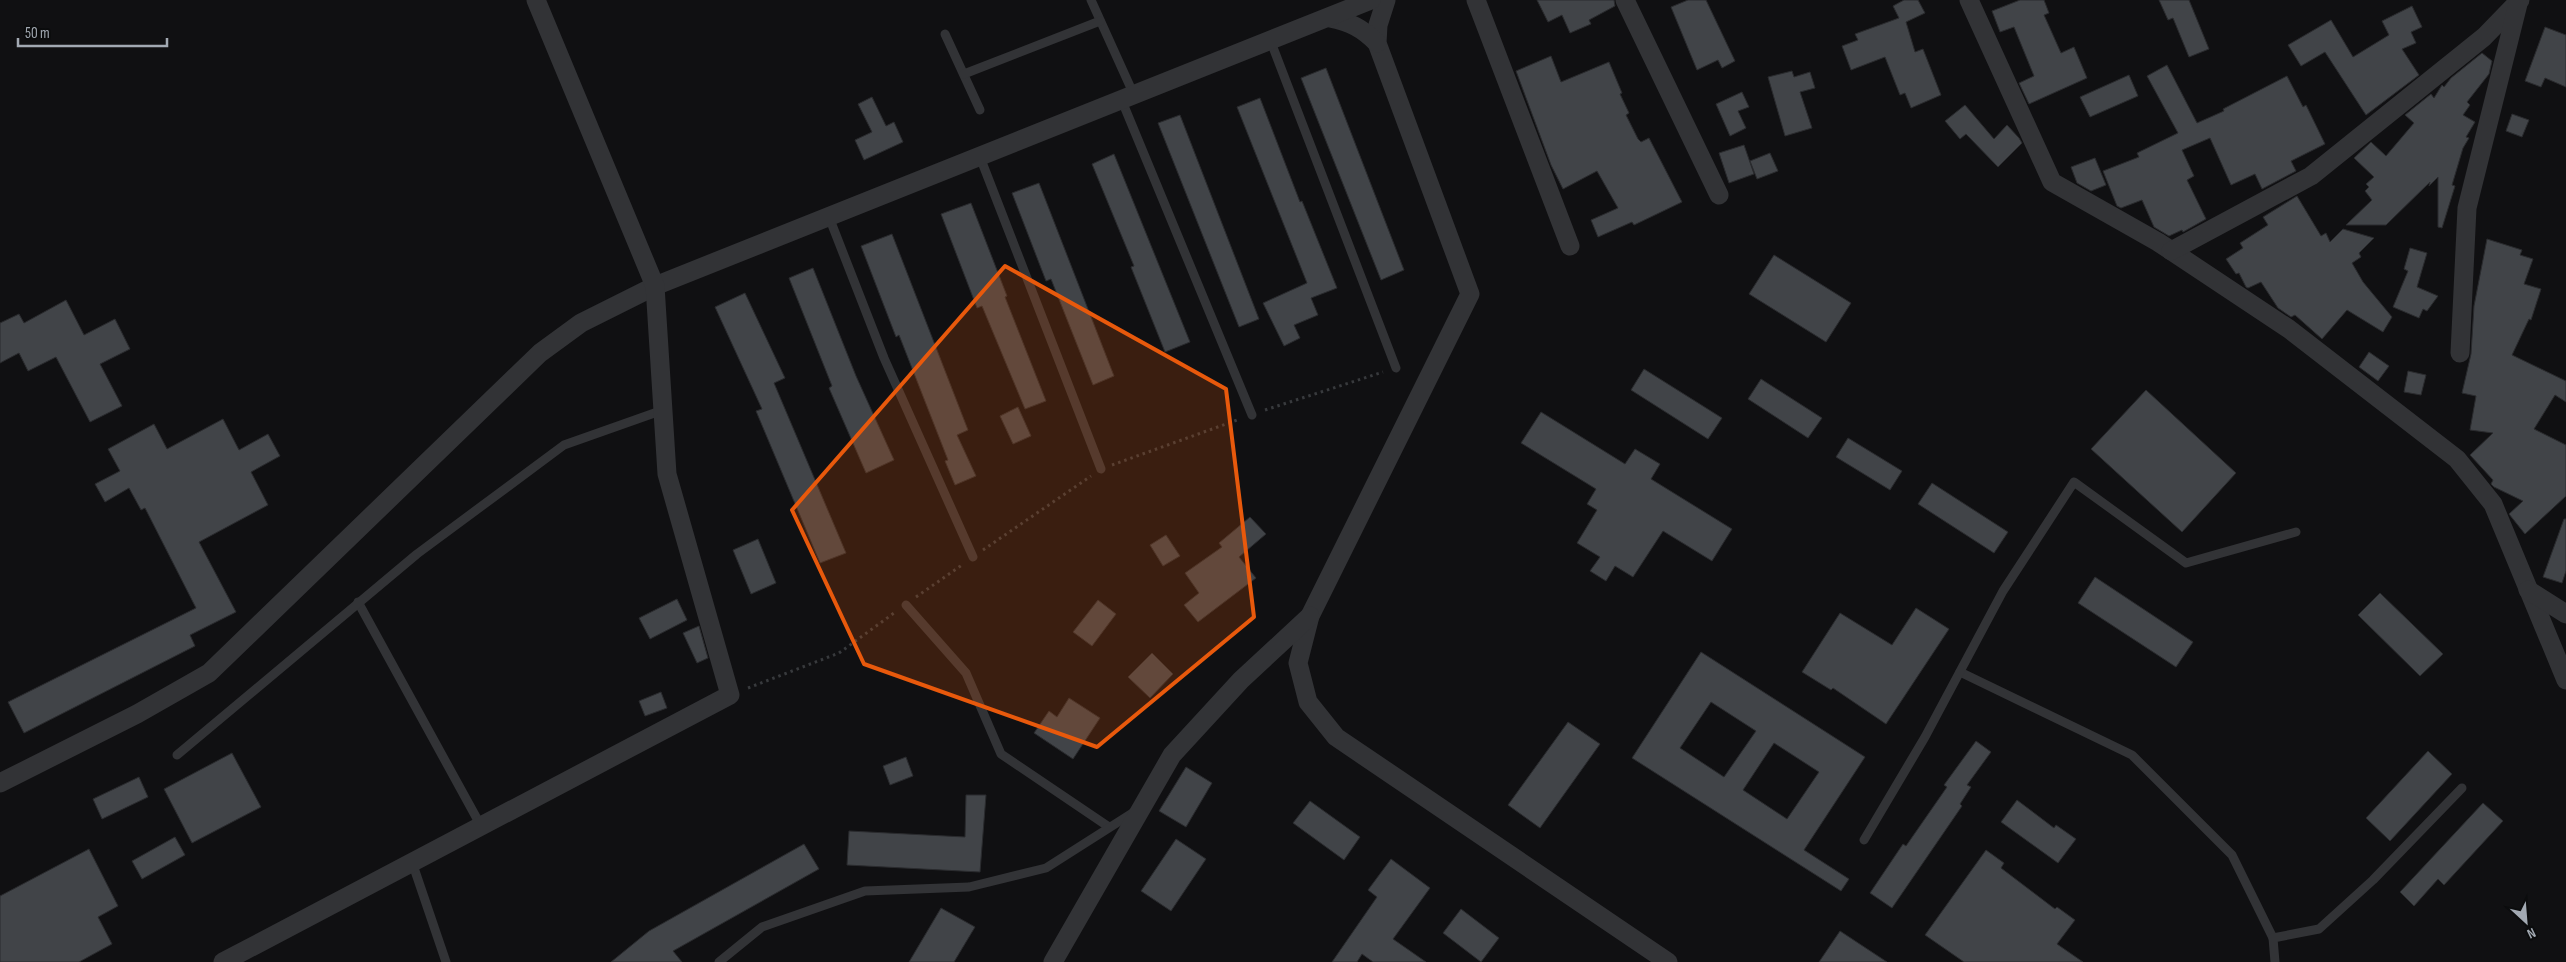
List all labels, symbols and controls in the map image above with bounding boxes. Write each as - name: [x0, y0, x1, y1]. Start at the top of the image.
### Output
- scale bar: [18, 15, 166, 47]
- text: 50 m: [25, 24, 50, 43]
- north arrow: [2501, 897, 2551, 947]
- text: N: [2524, 924, 2539, 943]

